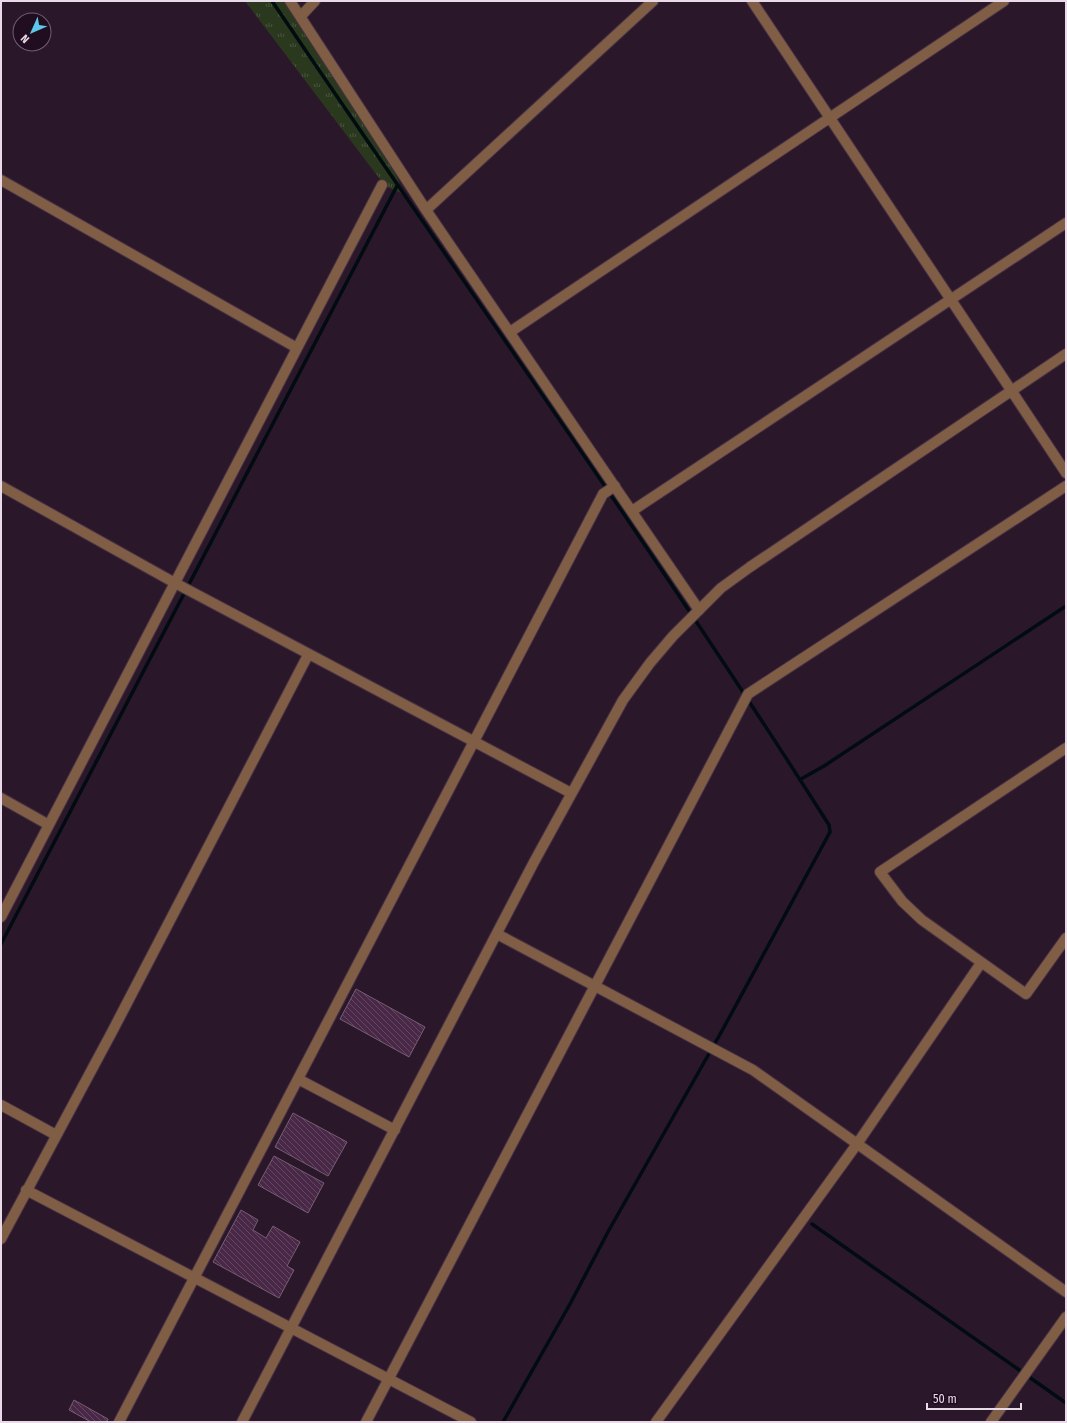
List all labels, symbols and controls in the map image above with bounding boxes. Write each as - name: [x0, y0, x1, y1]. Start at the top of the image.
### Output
- north arrow: [12, 12, 52, 52]
- text: N: [18, 32, 32, 46]
- scale bar: [927, 1385, 1021, 1411]
- text: 50 m: [933, 1392, 957, 1406]

